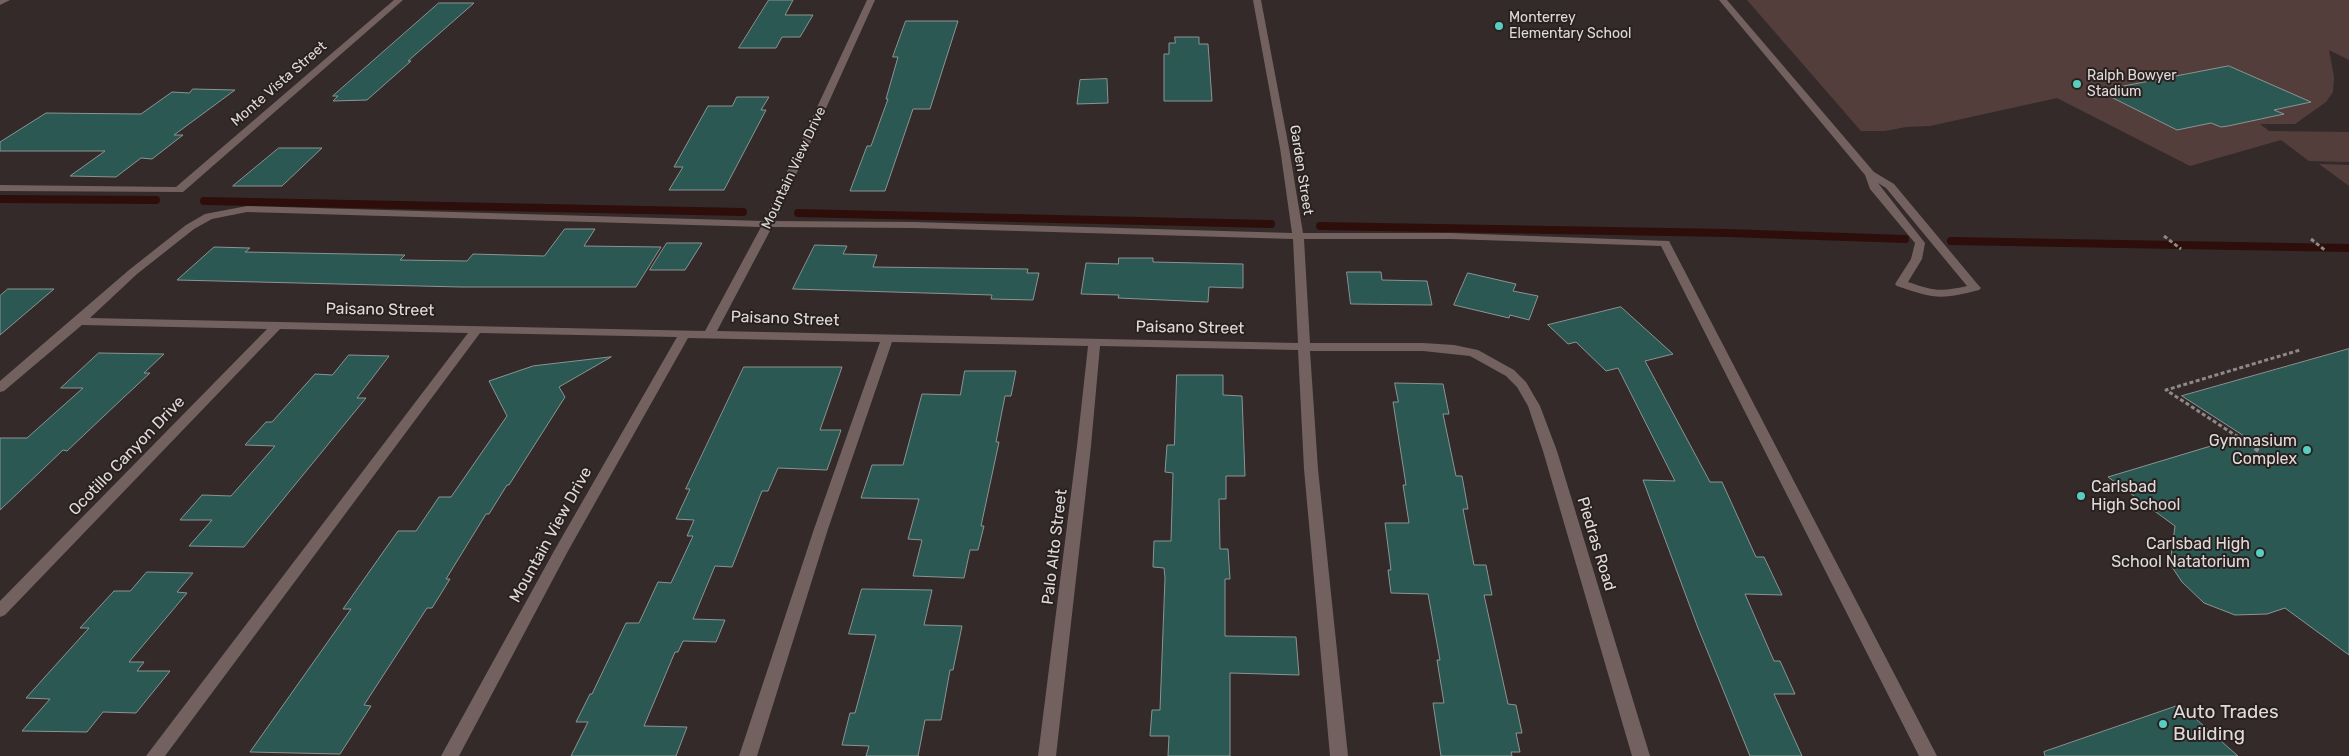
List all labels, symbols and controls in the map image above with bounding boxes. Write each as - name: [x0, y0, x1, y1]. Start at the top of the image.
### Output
- place label: Monterrey Elementary School: [1509, 10, 1632, 42]
- marker: Monterrey Elementary School: [1493, 20, 1505, 32]
- street label: Monte Vista Street: [228, 38, 330, 130]
- place label: Ralph Bowyer Stadium: [2087, 68, 2177, 100]
- marker: Ralph Bowyer Stadium: [2071, 78, 2083, 90]
- street label: Mountain View Drive: [758, 104, 830, 232]
- street label: Garden Street: [1286, 124, 1316, 216]
- street label: Paisano Street: [325, 299, 435, 321]
- street label: Paisano Street: [730, 308, 840, 330]
- street label: Paisano Street: [1135, 317, 1245, 339]
- street label: Ocotillo Canyon Drive: [65, 392, 189, 520]
- place label: Gymnasium Complex: [2209, 431, 2297, 469]
- marker: Gymnasium Complex: [2301, 444, 2313, 456]
- street label: Mountain View Drive: [506, 464, 596, 606]
- place label: Carlsbad High School: [2091, 477, 2180, 515]
- street label: Palo Alto Street: [1038, 488, 1072, 606]
- marker: Carlsbad High School: [2075, 490, 2087, 502]
- street label: Piedras Road: [1573, 495, 1619, 593]
- place label: Carlsbad High School Natatorium: [2111, 534, 2250, 572]
- marker: Carlsbad High School Natatorium: [2254, 547, 2266, 559]
- place label: Auto Trades Building: [2173, 702, 2279, 746]
- marker: Auto Trades Building: [2157, 718, 2169, 730]

